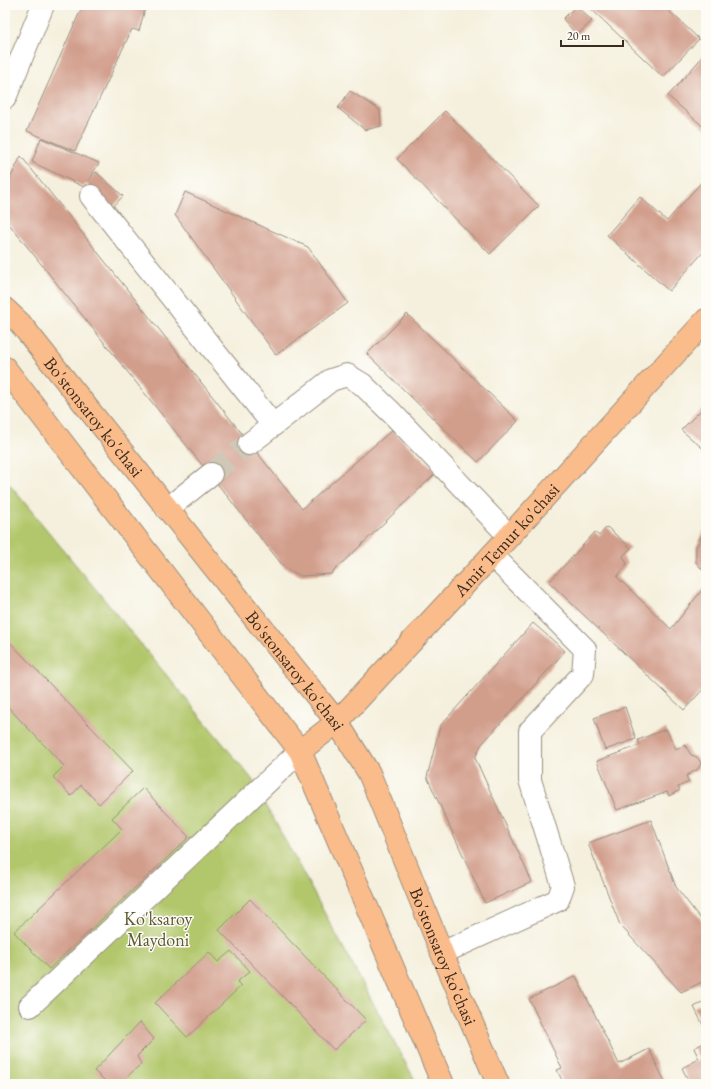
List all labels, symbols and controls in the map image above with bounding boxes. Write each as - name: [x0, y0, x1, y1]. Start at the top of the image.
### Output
- scale bar: [561, 22, 623, 48]
- text: 20 m: [567, 28, 591, 44]
- street label: Bo'stonsaroy ko'chasi: [40, 352, 149, 482]
- street label: Amir Temur ko'chasi: [448, 477, 564, 602]
- street label: Bo'stonsaroy ko'chasi: [241, 606, 351, 735]
- street label: Bo'stonsaroy ko'chasi: [405, 884, 483, 1029]
- park label: Ko'ksaroy Maydoni: [124, 907, 192, 951]

